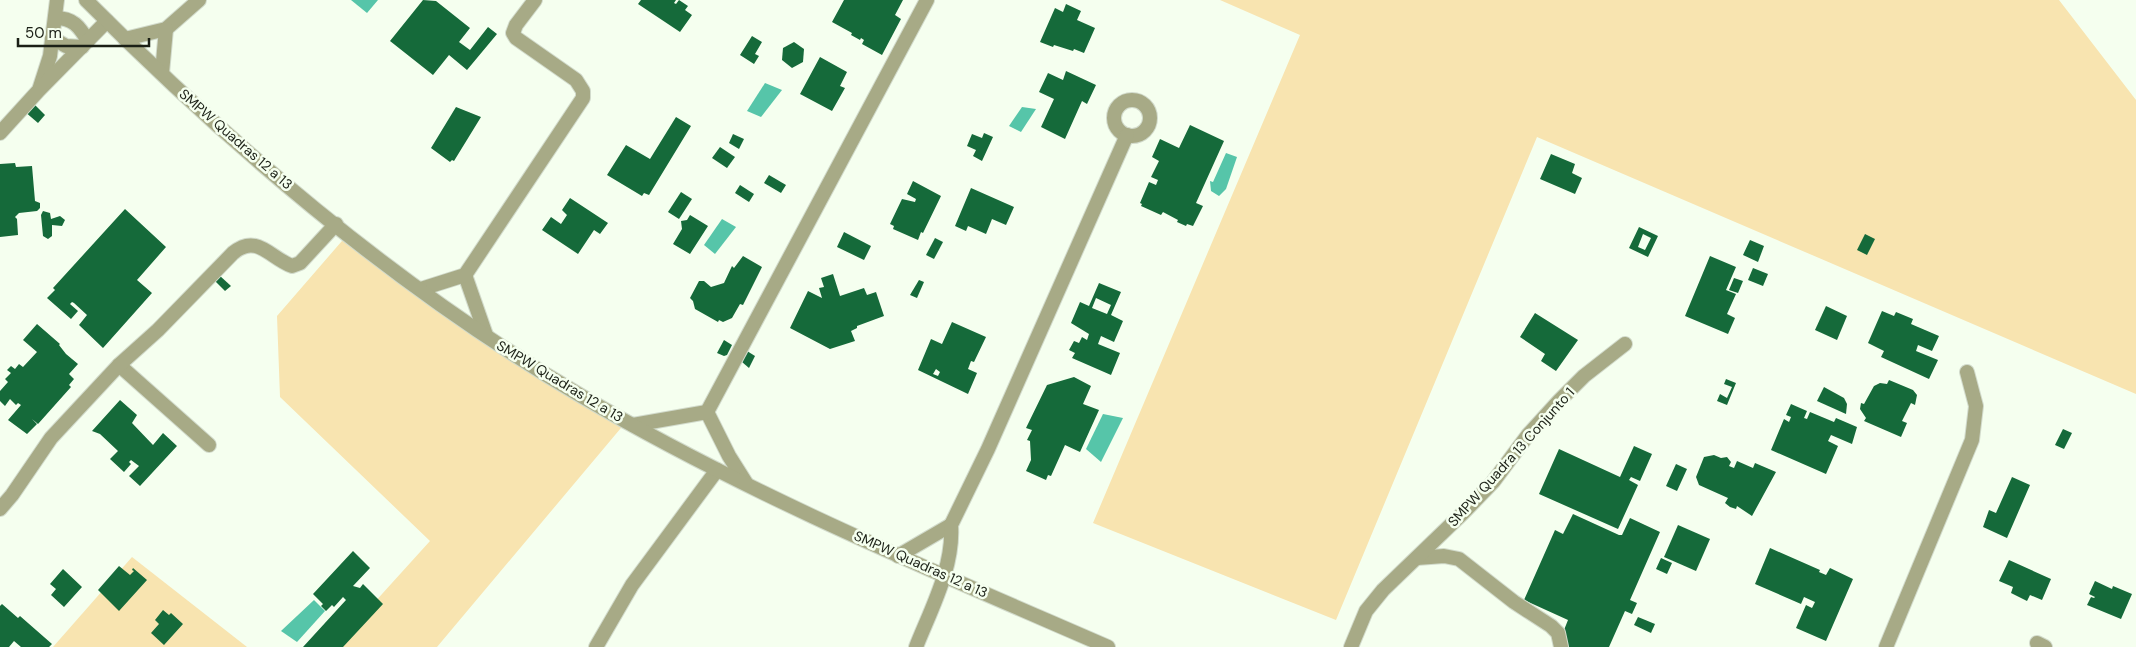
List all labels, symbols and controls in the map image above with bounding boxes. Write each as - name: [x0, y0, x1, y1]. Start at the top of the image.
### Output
- scale bar: [18, 15, 149, 47]
- text: 50 m: [25, 23, 62, 43]
- street label: SMPW Quadras 12 a 13: [176, 85, 296, 193]
- street label: SMPW Quadras 12 a 13: [494, 336, 626, 426]
- street label: SMPW Quadra 13 Conjunto 1: [1444, 384, 1578, 530]
- street label: SMPW Quadras 12 a 13: [851, 526, 991, 602]

